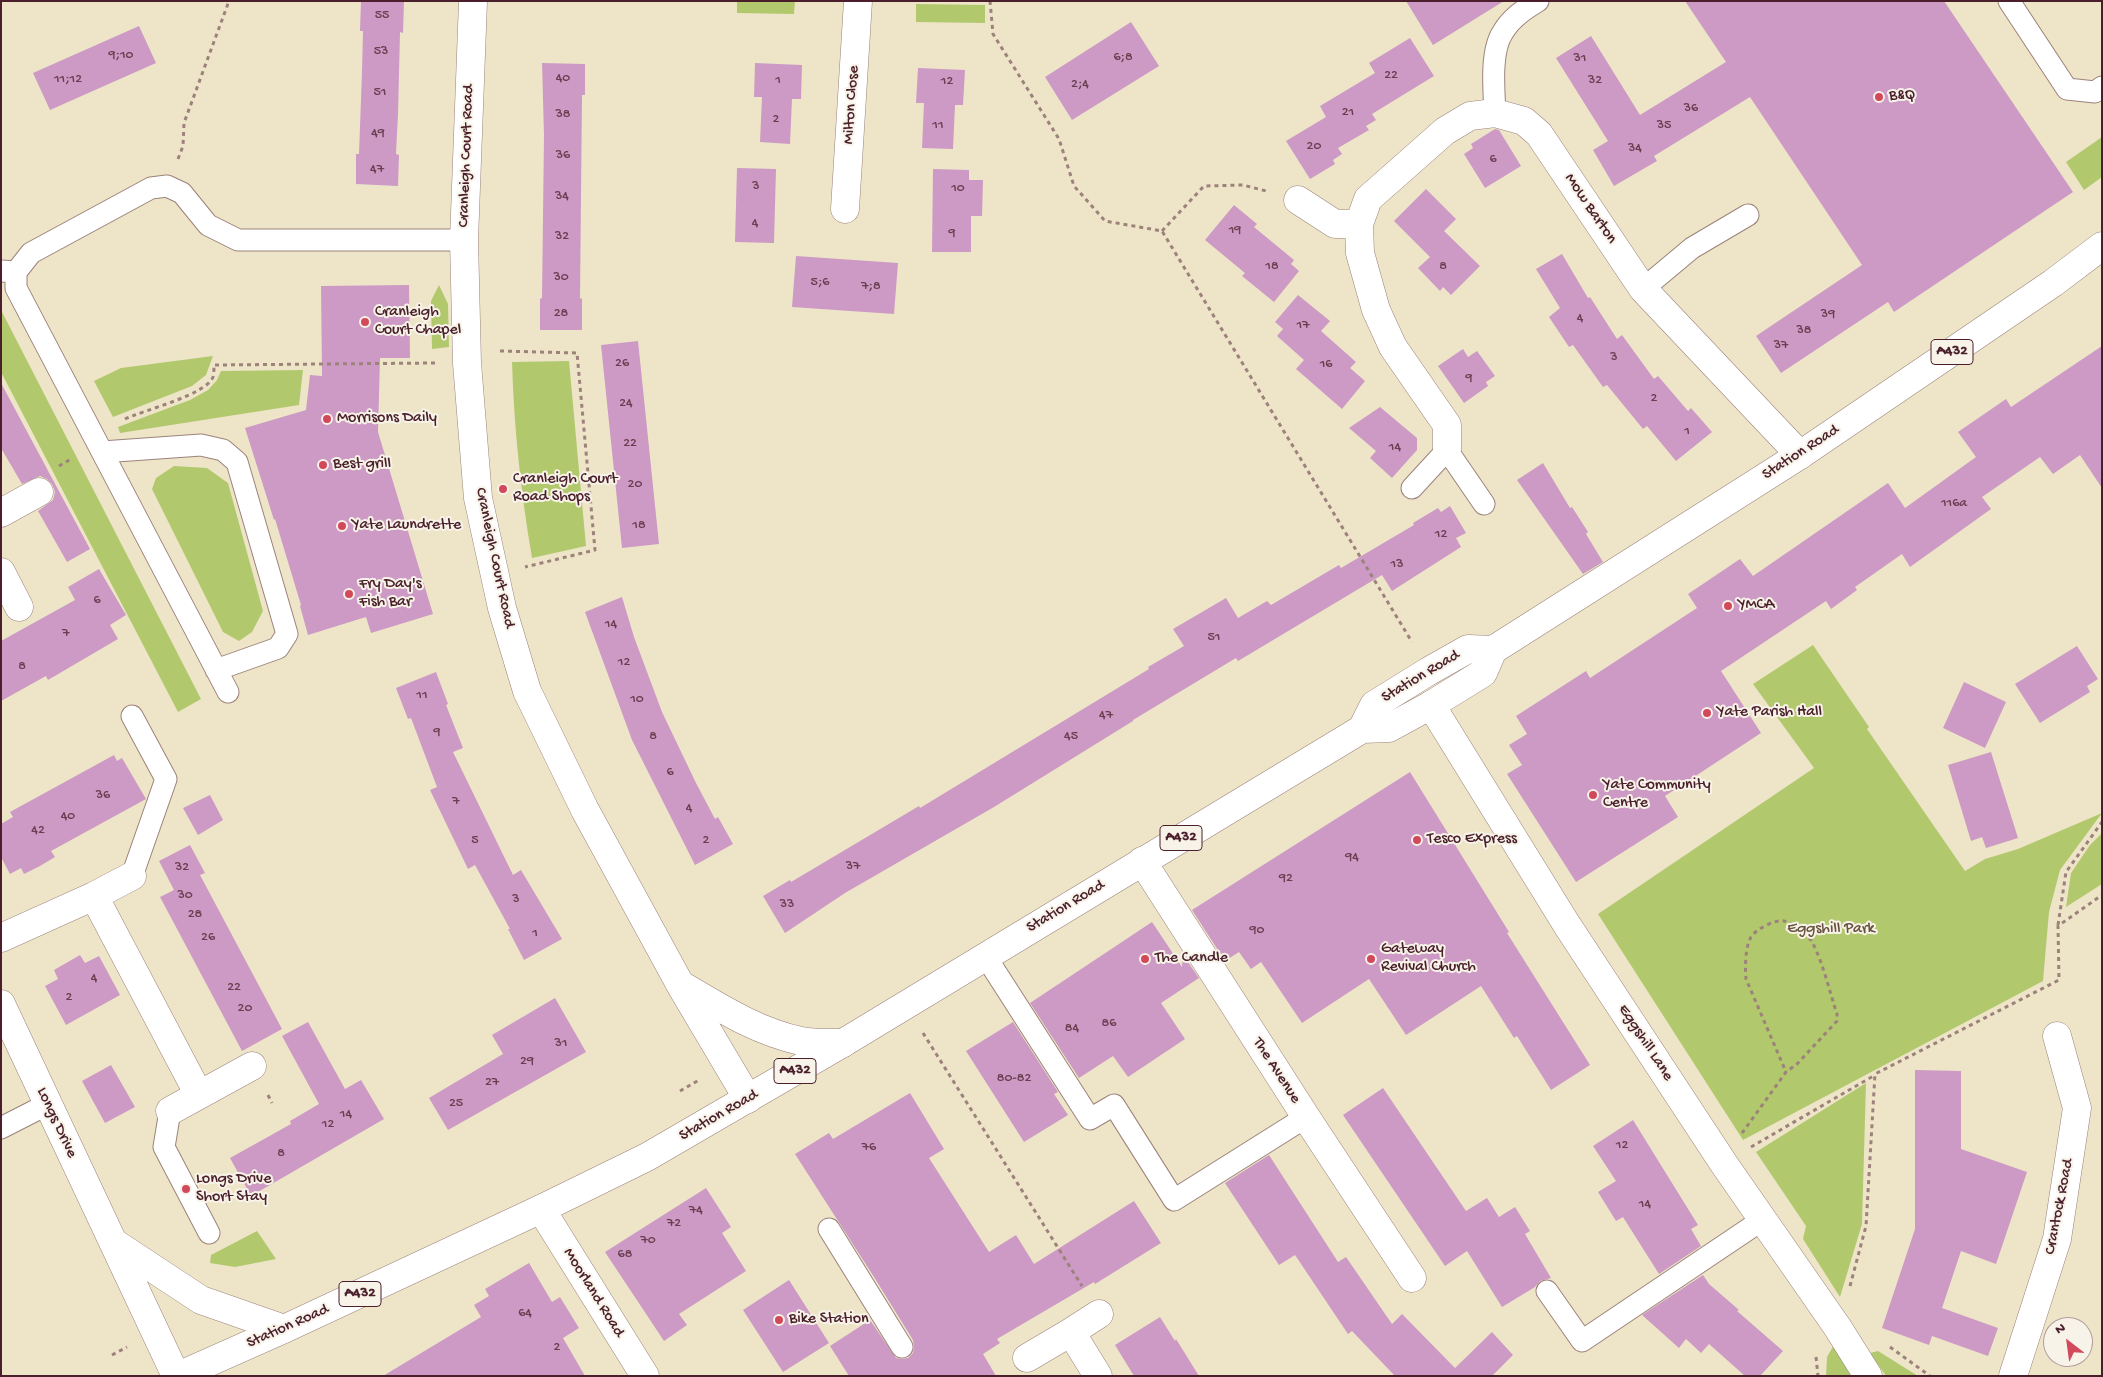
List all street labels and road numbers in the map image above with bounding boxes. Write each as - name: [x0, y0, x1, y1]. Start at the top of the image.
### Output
- street label: Milton Close: [840, 65, 864, 145]
- street label: Cranleigh Court Road: [455, 84, 479, 228]
- street label: Mow Barton: [1559, 170, 1621, 248]
- road number: A432: [1931, 340, 1973, 364]
- street label: Station Road: [1759, 421, 1843, 485]
- street label: Cranleigh Court Road: [470, 486, 518, 630]
- street label: Station Road: [1379, 646, 1463, 708]
- road number: A432: [1160, 826, 1202, 850]
- street label: Station Road: [1024, 876, 1108, 938]
- street label: Eggshill Lane: [1613, 1001, 1677, 1085]
- street label: The Avenue: [1248, 1034, 1304, 1108]
- road number: A432: [774, 1058, 816, 1084]
- street label: Longs Drive: [31, 1085, 81, 1161]
- street label: Station Road: [676, 1086, 762, 1146]
- street label: Crantock Road: [2041, 1158, 2079, 1256]
- street label: Moorland Road: [558, 1245, 628, 1341]
- road number: A432: [339, 1282, 381, 1306]
- street label: Station Road: [244, 1300, 332, 1354]

